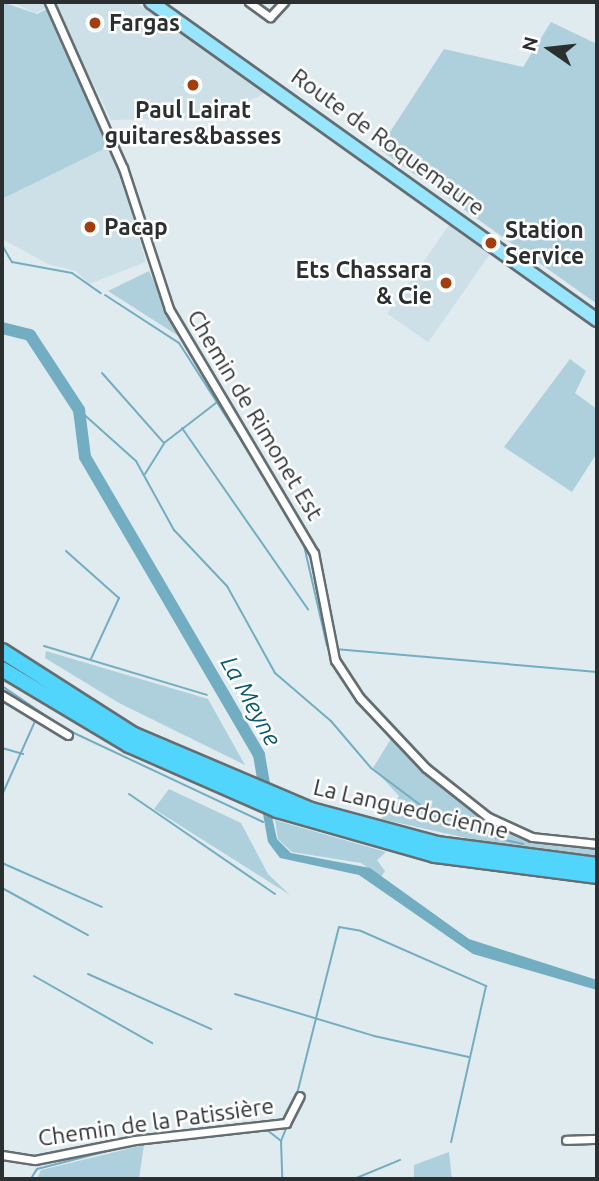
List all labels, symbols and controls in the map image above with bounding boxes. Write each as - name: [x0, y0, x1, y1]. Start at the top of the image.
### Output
- place label: Fargas: [109, 9, 180, 37]
- north arrow: [515, 14, 585, 84]
- marker: Fargas: [87, 15, 103, 31]
- text: N: [517, 34, 542, 53]
- street label: Route de Roquemaure: [286, 63, 490, 221]
- marker: Paul Lairat guitares&basses: [185, 77, 201, 93]
- place label: Paul Lairat guitares&basses: [105, 96, 281, 150]
- place label: Pacap: [104, 213, 168, 241]
- place label: Station Service: [505, 216, 584, 270]
- marker: Pacap: [82, 219, 98, 235]
- marker: Station Service: [483, 235, 499, 251]
- place label: Ets Chassara & Cie: [295, 256, 432, 310]
- marker: Ets Chassara & Cie: [438, 275, 454, 291]
- street label: Chemin de Rimonet Est: [181, 305, 329, 525]
- water label: La Meyne: [215, 651, 287, 751]
- street label: La Languedocienne: [311, 773, 511, 845]
- street label: Chemin de la Patissière: [36, 1092, 276, 1152]

